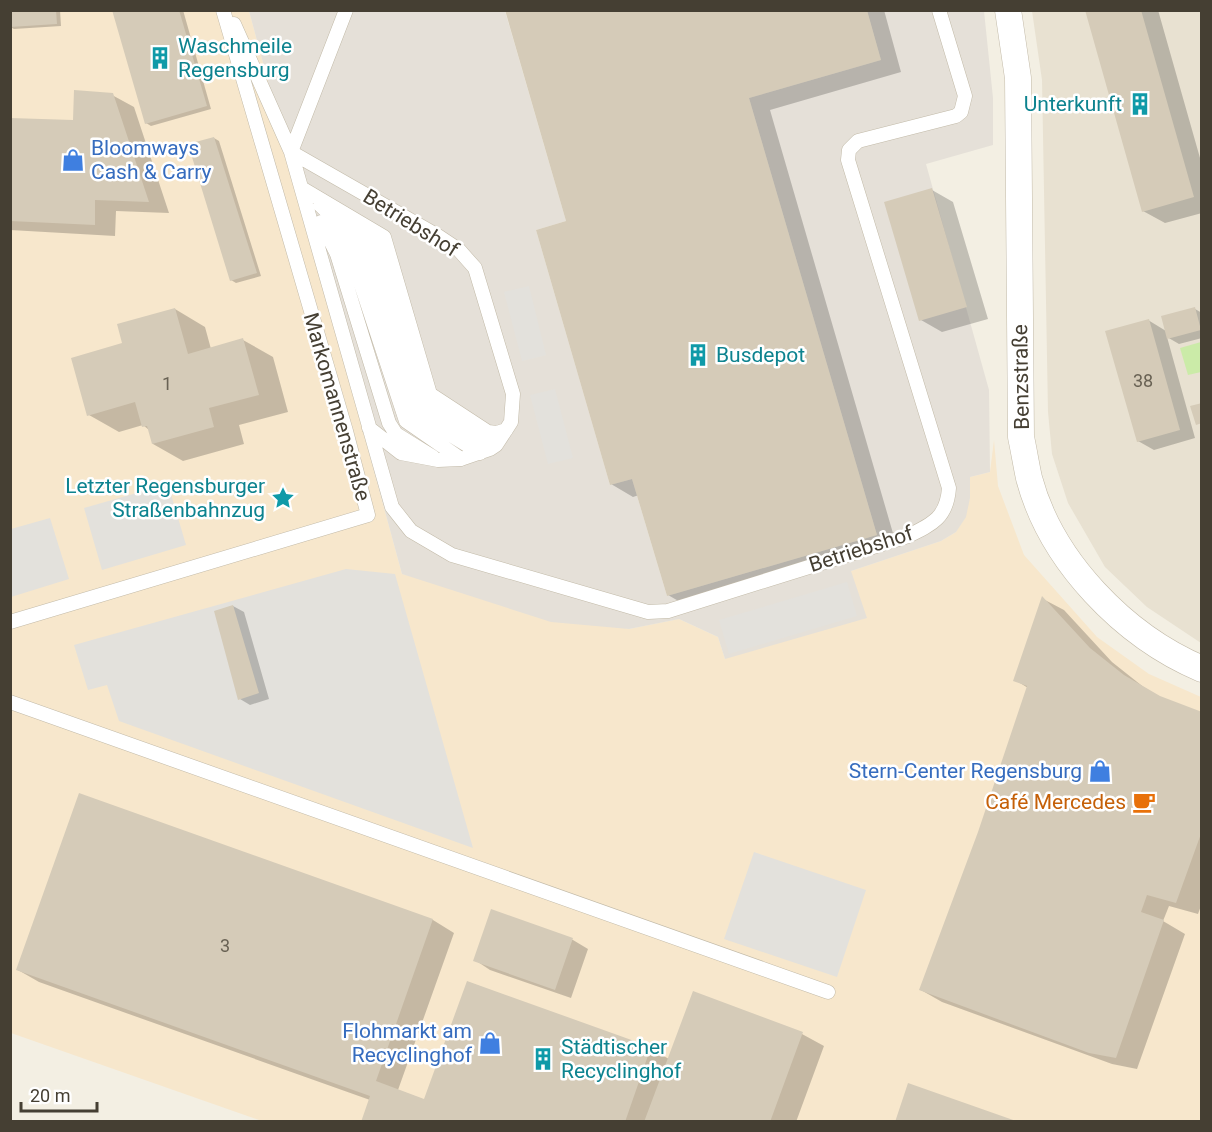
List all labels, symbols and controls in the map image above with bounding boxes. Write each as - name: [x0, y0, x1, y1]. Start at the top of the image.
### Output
- place label: Waschmeile Regensburg: [178, 34, 292, 82]
- building icon: Waschmeile Regensburg: [147, 45, 173, 71]
- building icon: Unterkunft: [1127, 91, 1153, 117]
- place label: Unterkunft: [1024, 92, 1122, 116]
- place label: Bloomways Cash & Carry: [91, 136, 211, 184]
- shop icon: Bloomways Cash & Carry: [60, 147, 86, 173]
- street label: Betriebshof: [359, 184, 464, 262]
- street label: Markomannenstraße: [299, 310, 375, 504]
- street label: Benzstraße: [1008, 324, 1034, 430]
- building icon: Busdepot: [685, 342, 711, 368]
- place label: Busdepot: [716, 343, 805, 367]
- house number: 38: [1133, 370, 1153, 391]
- house number: 1: [162, 373, 172, 394]
- place label: Letzter Regensburger Straßenbahnzug: [65, 474, 265, 522]
- place icon: Letzter Regensburger Straßenbahnzug: [270, 485, 296, 511]
- street label: Betriebshof: [806, 521, 917, 577]
- shop icon: Stern-Center Regensburg: [1087, 758, 1113, 784]
- place label: Stern-Center Regensburg: [849, 759, 1082, 783]
- cafe icon: Café Mercedes: [1131, 789, 1157, 815]
- place label: Café Mercedes: [985, 790, 1126, 814]
- house number: 3: [220, 935, 230, 956]
- place label: Flohmarkt am Recyclinghof: [342, 1019, 473, 1067]
- shop icon: Flohmarkt am Recyclinghof: [477, 1030, 503, 1056]
- place label: Städtischer Recyclinghof: [561, 1035, 682, 1083]
- building icon: Städtischer Recyclinghof: [530, 1046, 556, 1072]
- scale bar: [21, 1075, 98, 1113]
- text: 20 m: [30, 1085, 70, 1106]

